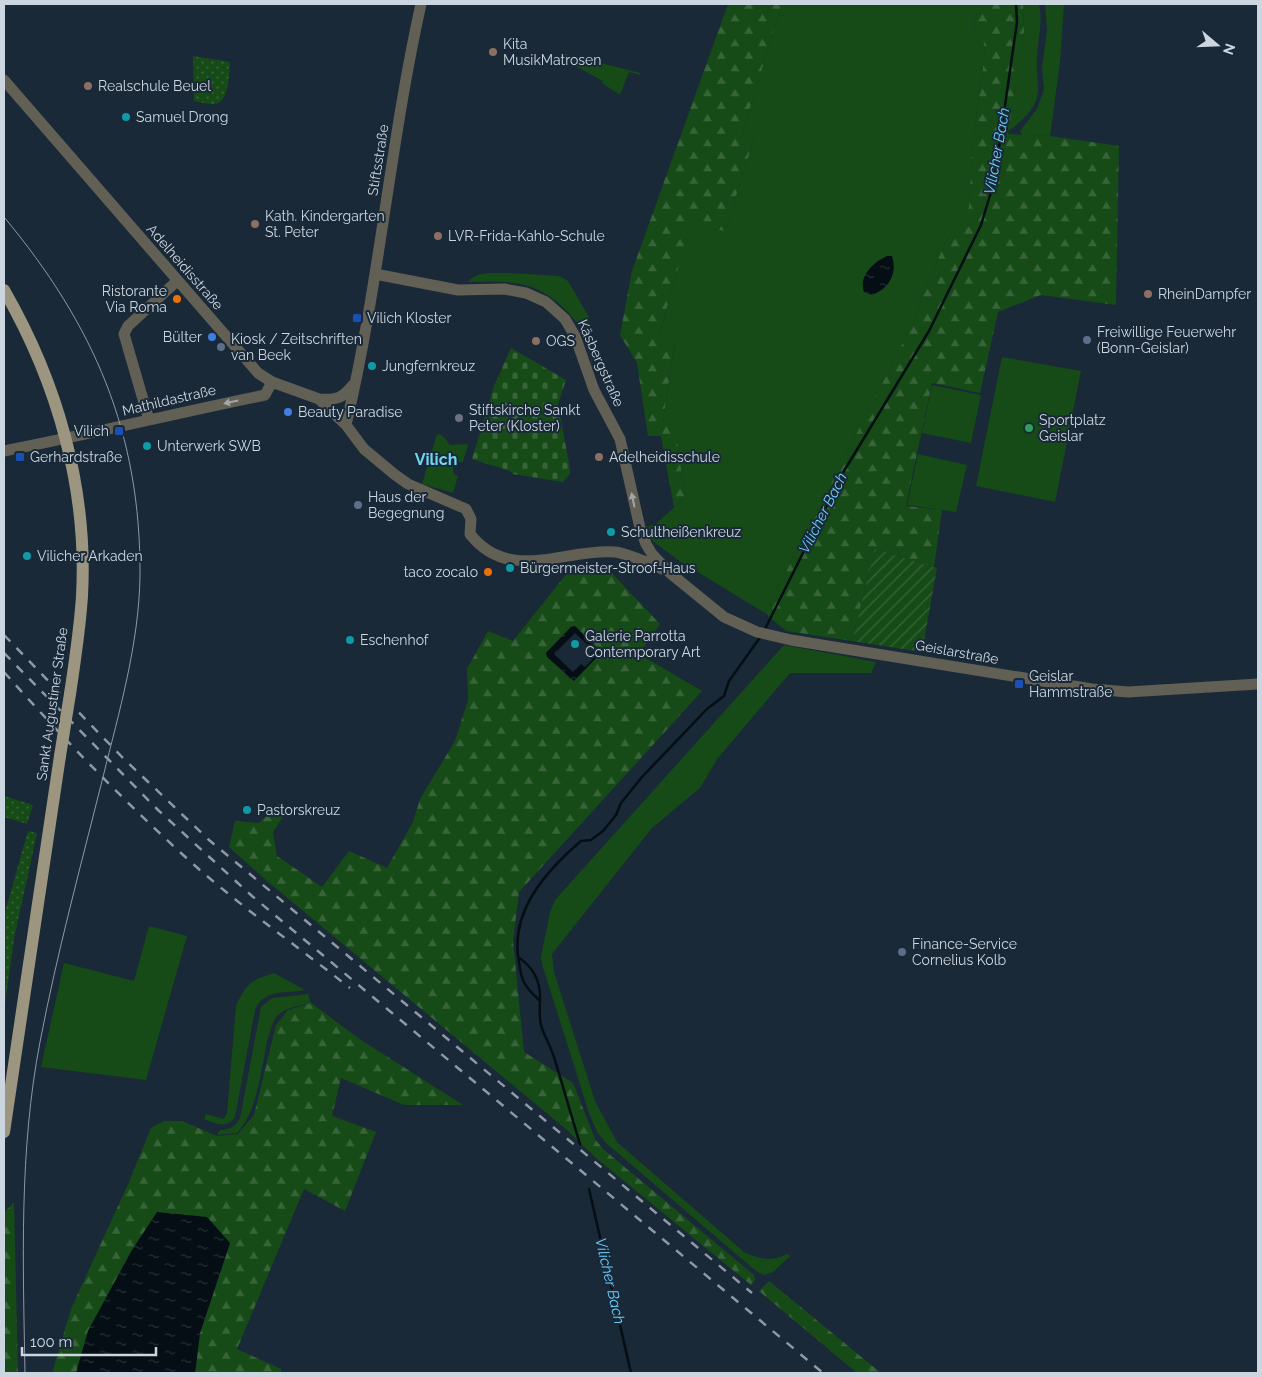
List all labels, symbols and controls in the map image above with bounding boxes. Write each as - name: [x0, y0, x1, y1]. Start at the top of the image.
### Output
- north arrow: [1192, 20, 1242, 70]
- place label: Kita MusikMatrosen: [503, 36, 601, 68]
- text: N: [1220, 42, 1239, 57]
- marker: Kita MusikMatrosen: [487, 46, 499, 58]
- place label: Realschule Beuel: [98, 78, 211, 94]
- marker: Realschule Beuel: [82, 80, 94, 92]
- water label: Vilicher Bach: [981, 106, 1013, 196]
- place label: Samuel Drong: [136, 109, 228, 125]
- marker: Samuel Drong: [120, 111, 132, 123]
- street label: Stiftsstraße: [364, 123, 392, 197]
- place label: Kath. Kindergarten St. Peter: [265, 208, 385, 240]
- marker: Kath. Kindergarten St. Peter: [249, 218, 261, 230]
- street label: Adelheidisstraße: [144, 221, 226, 313]
- place label: LVR-Frida-Kahlo-Schule: [448, 228, 605, 244]
- marker: LVR-Frida-Kahlo-Schule: [432, 230, 444, 242]
- place label: Ristorante Via Roma: [102, 283, 167, 315]
- place label: RheinDampfer: [1158, 286, 1251, 302]
- marker: RheinDampfer: [1142, 288, 1154, 300]
- marker: Ristorante Via Roma: [171, 293, 183, 305]
- place label: Vilich Kloster: [367, 310, 452, 326]
- marker: Vilich Kloster: [351, 312, 363, 324]
- street label: Käsbergstraße: [575, 317, 627, 409]
- place label: Freiwillige Feuerwehr (Bonn-Geislar): [1097, 324, 1236, 356]
- place label: Bülter: [163, 329, 202, 345]
- marker: Bülter: [206, 331, 218, 343]
- place label: Kiosk / Zeitschriften van Beek: [231, 331, 362, 363]
- place label: OGS: [546, 333, 576, 349]
- marker: Freiwillige Feuerwehr (Bonn-Geislar): [1081, 334, 1093, 346]
- marker: OGS: [530, 335, 542, 347]
- marker: Kiosk / Zeitschriften van Beek: [215, 341, 227, 353]
- place label: Jungfernkreuz: [382, 358, 475, 374]
- marker: Jungfernkreuz: [366, 360, 378, 372]
- street label: Mathildastraße: [121, 381, 217, 419]
- one-way arrow: [222, 398, 238, 406]
- place label: Stiftskirche Sankt Peter (Kloster): [469, 402, 581, 434]
- place label: Beauty Paradise: [298, 404, 402, 420]
- marker: Beauty Paradise: [282, 406, 294, 418]
- marker: Stiftskirche Sankt Peter (Kloster): [453, 412, 465, 424]
- place label: Sportplatz Geislar: [1039, 412, 1106, 444]
- marker: Sportplatz Geislar: [1023, 422, 1035, 434]
- place label: Vilich: [74, 423, 109, 439]
- marker: Vilich: [113, 425, 125, 437]
- place label: Unterwerk SWB: [157, 438, 261, 454]
- marker: Unterwerk SWB: [141, 440, 153, 452]
- place label: Gerhardstraße: [30, 449, 122, 465]
- place label: Adelheidisschule: [609, 449, 720, 465]
- district label: Vilich: [415, 450, 457, 469]
- marker: Gerhardstraße: [14, 451, 26, 463]
- marker: Adelheidisschule: [593, 451, 605, 463]
- water label: Vilicher Bach: [795, 470, 851, 556]
- place label: Haus der Begegnung: [368, 489, 444, 521]
- one-way arrow: [629, 493, 637, 508]
- marker: Haus der Begegnung: [352, 499, 364, 511]
- place label: Schultheißenkreuz: [621, 524, 741, 540]
- marker: Schultheißenkreuz: [605, 526, 617, 538]
- place label: Vilicher Arkaden: [37, 548, 143, 564]
- marker: Vilicher Arkaden: [21, 550, 33, 562]
- place label: Bürgermeister-Stroof-Haus: [520, 560, 696, 576]
- marker: Bürgermeister-Stroof-Haus: [504, 562, 516, 574]
- place label: taco zocalo: [404, 564, 478, 580]
- marker: taco zocalo: [482, 566, 494, 578]
- street label: Sankt Augustiner Straße: [33, 626, 71, 782]
- place label: Galerie Parrotta Contemporary Art: [585, 628, 701, 660]
- place label: Eschenhof: [360, 632, 430, 648]
- marker: Eschenhof: [344, 634, 356, 646]
- street label: Geislarstraße: [914, 637, 1000, 667]
- marker: Galerie Parrotta Contemporary Art: [569, 638, 581, 650]
- place label: Geislar Hammstraße: [1029, 668, 1113, 700]
- marker: Geislar Hammstraße: [1013, 678, 1025, 690]
- place label: Pastorskreuz: [257, 802, 340, 818]
- marker: Pastorskreuz: [241, 804, 253, 816]
- place label: Finance-Service Cornelius Kolb: [912, 936, 1017, 968]
- marker: Finance-Service Cornelius Kolb: [896, 946, 908, 958]
- water label: Vilicher Bach: [591, 1236, 629, 1326]
- scale bar: [22, 1324, 156, 1356]
- text: 100 m: [30, 1333, 72, 1351]

